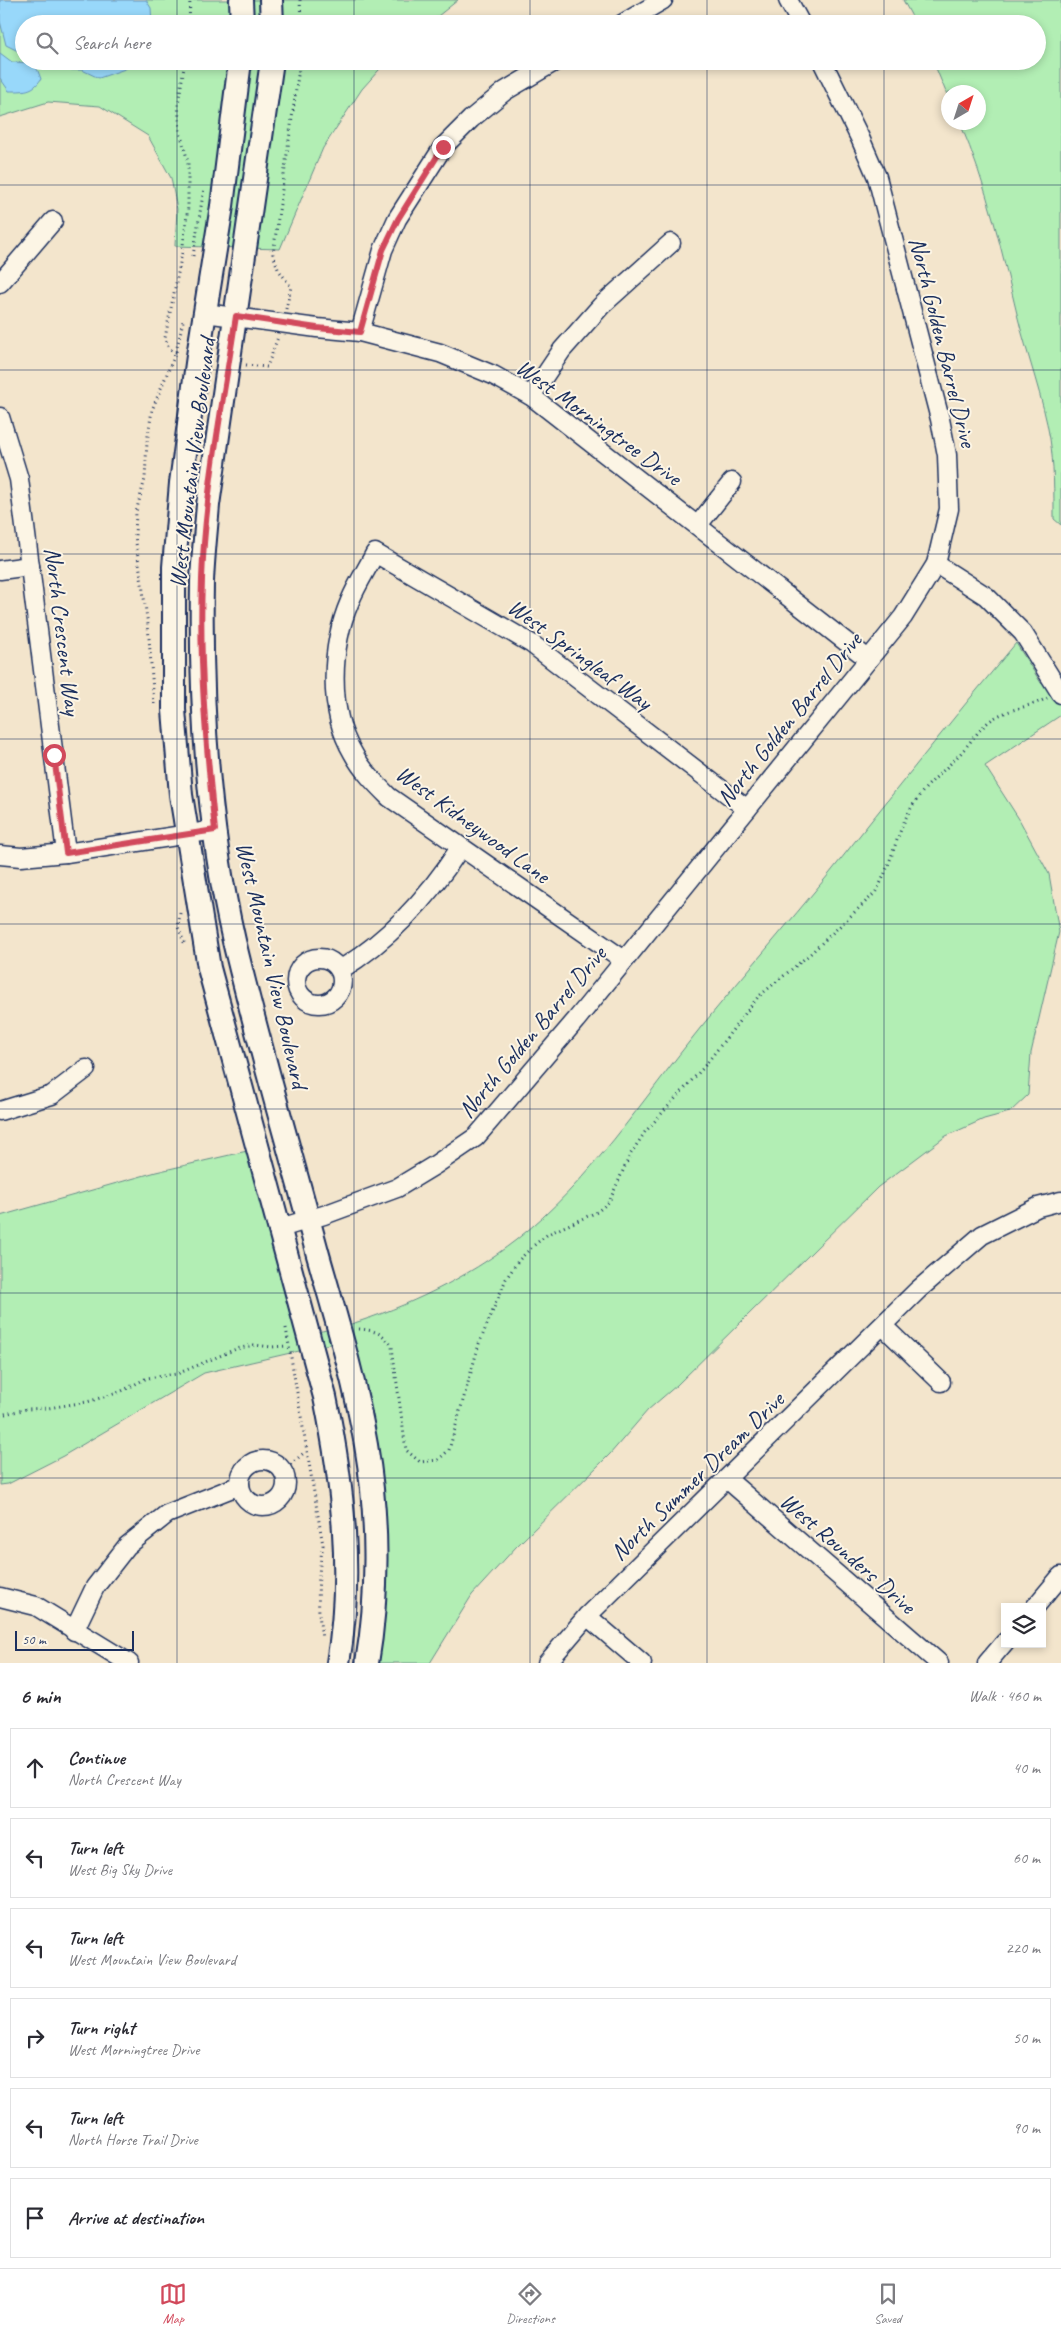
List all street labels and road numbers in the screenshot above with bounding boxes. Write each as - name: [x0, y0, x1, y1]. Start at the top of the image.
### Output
- street label: North Golden Barrel Drive: [902, 234, 984, 452]
- street label: West Mountain View Boulevard: [162, 333, 223, 590]
- street label: West Morningtree Drive: [510, 352, 689, 493]
- street label: North Crescent Way: [38, 545, 88, 718]
- street label: West Springleaf Way: [502, 592, 659, 717]
- street label: North Golden Barrel Drive: [710, 624, 870, 812]
- street label: West Kidneywood Lane: [390, 758, 558, 891]
- street label: West Mountain View Boulevard: [229, 839, 316, 1094]
- street label: North Golden Barrel Drive: [451, 938, 614, 1124]
- street label: North Summer Dream Drive: [604, 1384, 792, 1567]
- street label: West Rounders Drive: [774, 1486, 924, 1622]

